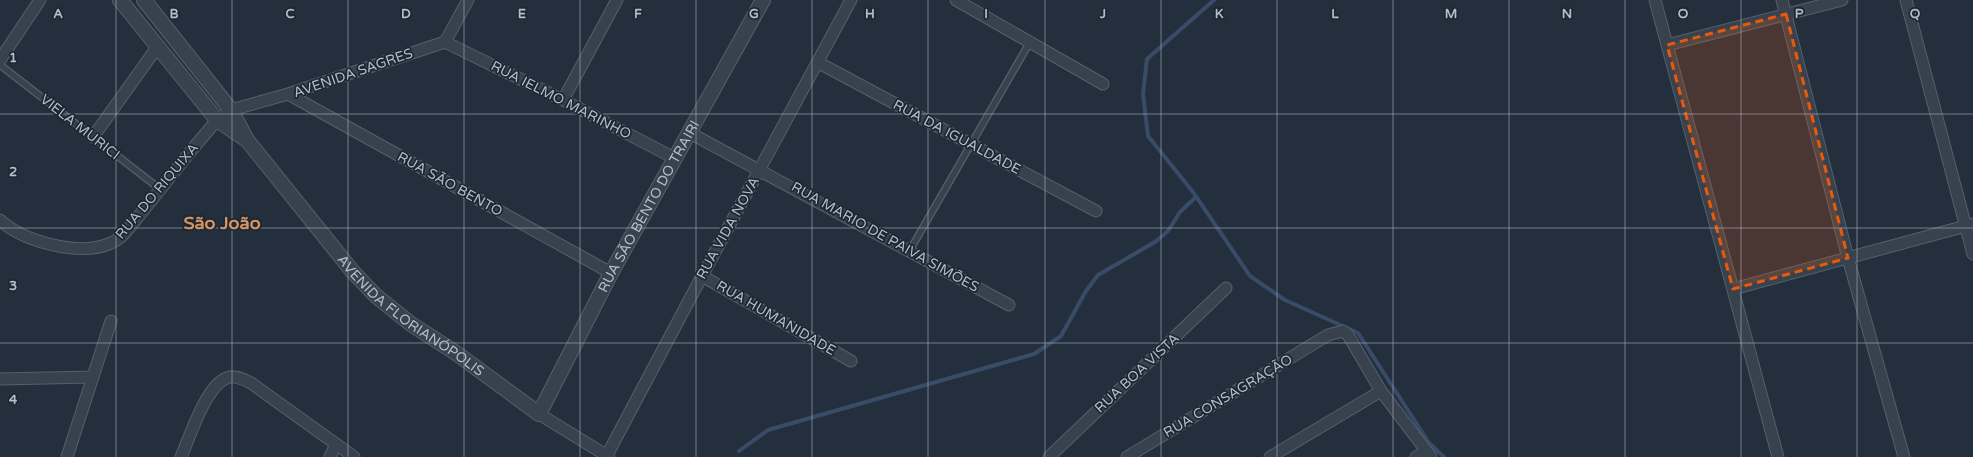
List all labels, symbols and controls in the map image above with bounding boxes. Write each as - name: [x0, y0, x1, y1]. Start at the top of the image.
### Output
- text: A: [53, 6, 63, 22]
- text: B: [169, 6, 179, 22]
- text: C: [285, 6, 295, 22]
- text: D: [401, 6, 411, 22]
- text: E: [518, 6, 526, 22]
- text: F: [634, 6, 642, 22]
- text: G: [749, 6, 759, 22]
- text: H: [865, 6, 875, 22]
- text: I: [984, 6, 988, 22]
- text: J: [1099, 6, 1106, 22]
- text: K: [1215, 6, 1224, 22]
- text: L: [1331, 6, 1339, 22]
- text: M: [1445, 6, 1457, 22]
- text: N: [1562, 6, 1572, 22]
- text: O: [1678, 6, 1689, 22]
- text: P: [1795, 6, 1804, 22]
- text: Q: [1910, 6, 1921, 22]
- street label: AVENIDA SAGRES: [291, 44, 415, 101]
- text: 1: [9, 50, 17, 66]
- street label: RUA IELMO MARINHO: [488, 57, 634, 143]
- street label: VIELA MURICI: [37, 91, 123, 163]
- street label: RUA DA IGUALDADE: [890, 96, 1024, 178]
- street label: RUA SÃO BENTO DO TRAIRI: [594, 117, 703, 295]
- street label: RUA DO RIQUIXA: [112, 140, 202, 242]
- street label: RUA SÃO BENTO: [394, 148, 506, 220]
- text: 2: [9, 164, 17, 180]
- street label: RUA VIDA NOVA: [693, 174, 763, 282]
- street label: RUA MARIO DE PAIVA SIMÕES: [788, 178, 982, 296]
- district label: São João: [183, 212, 261, 234]
- street label: AVENIDA FLORIANÓPOLIS: [334, 251, 488, 380]
- street label: RUA HUMANIDADE: [713, 277, 839, 359]
- text: 3: [9, 278, 17, 294]
- street label: RUA BOA VISTA: [1091, 330, 1183, 416]
- street label: RUA CONSAGRAÇÃO: [1160, 351, 1296, 441]
- text: 4: [9, 392, 18, 408]

